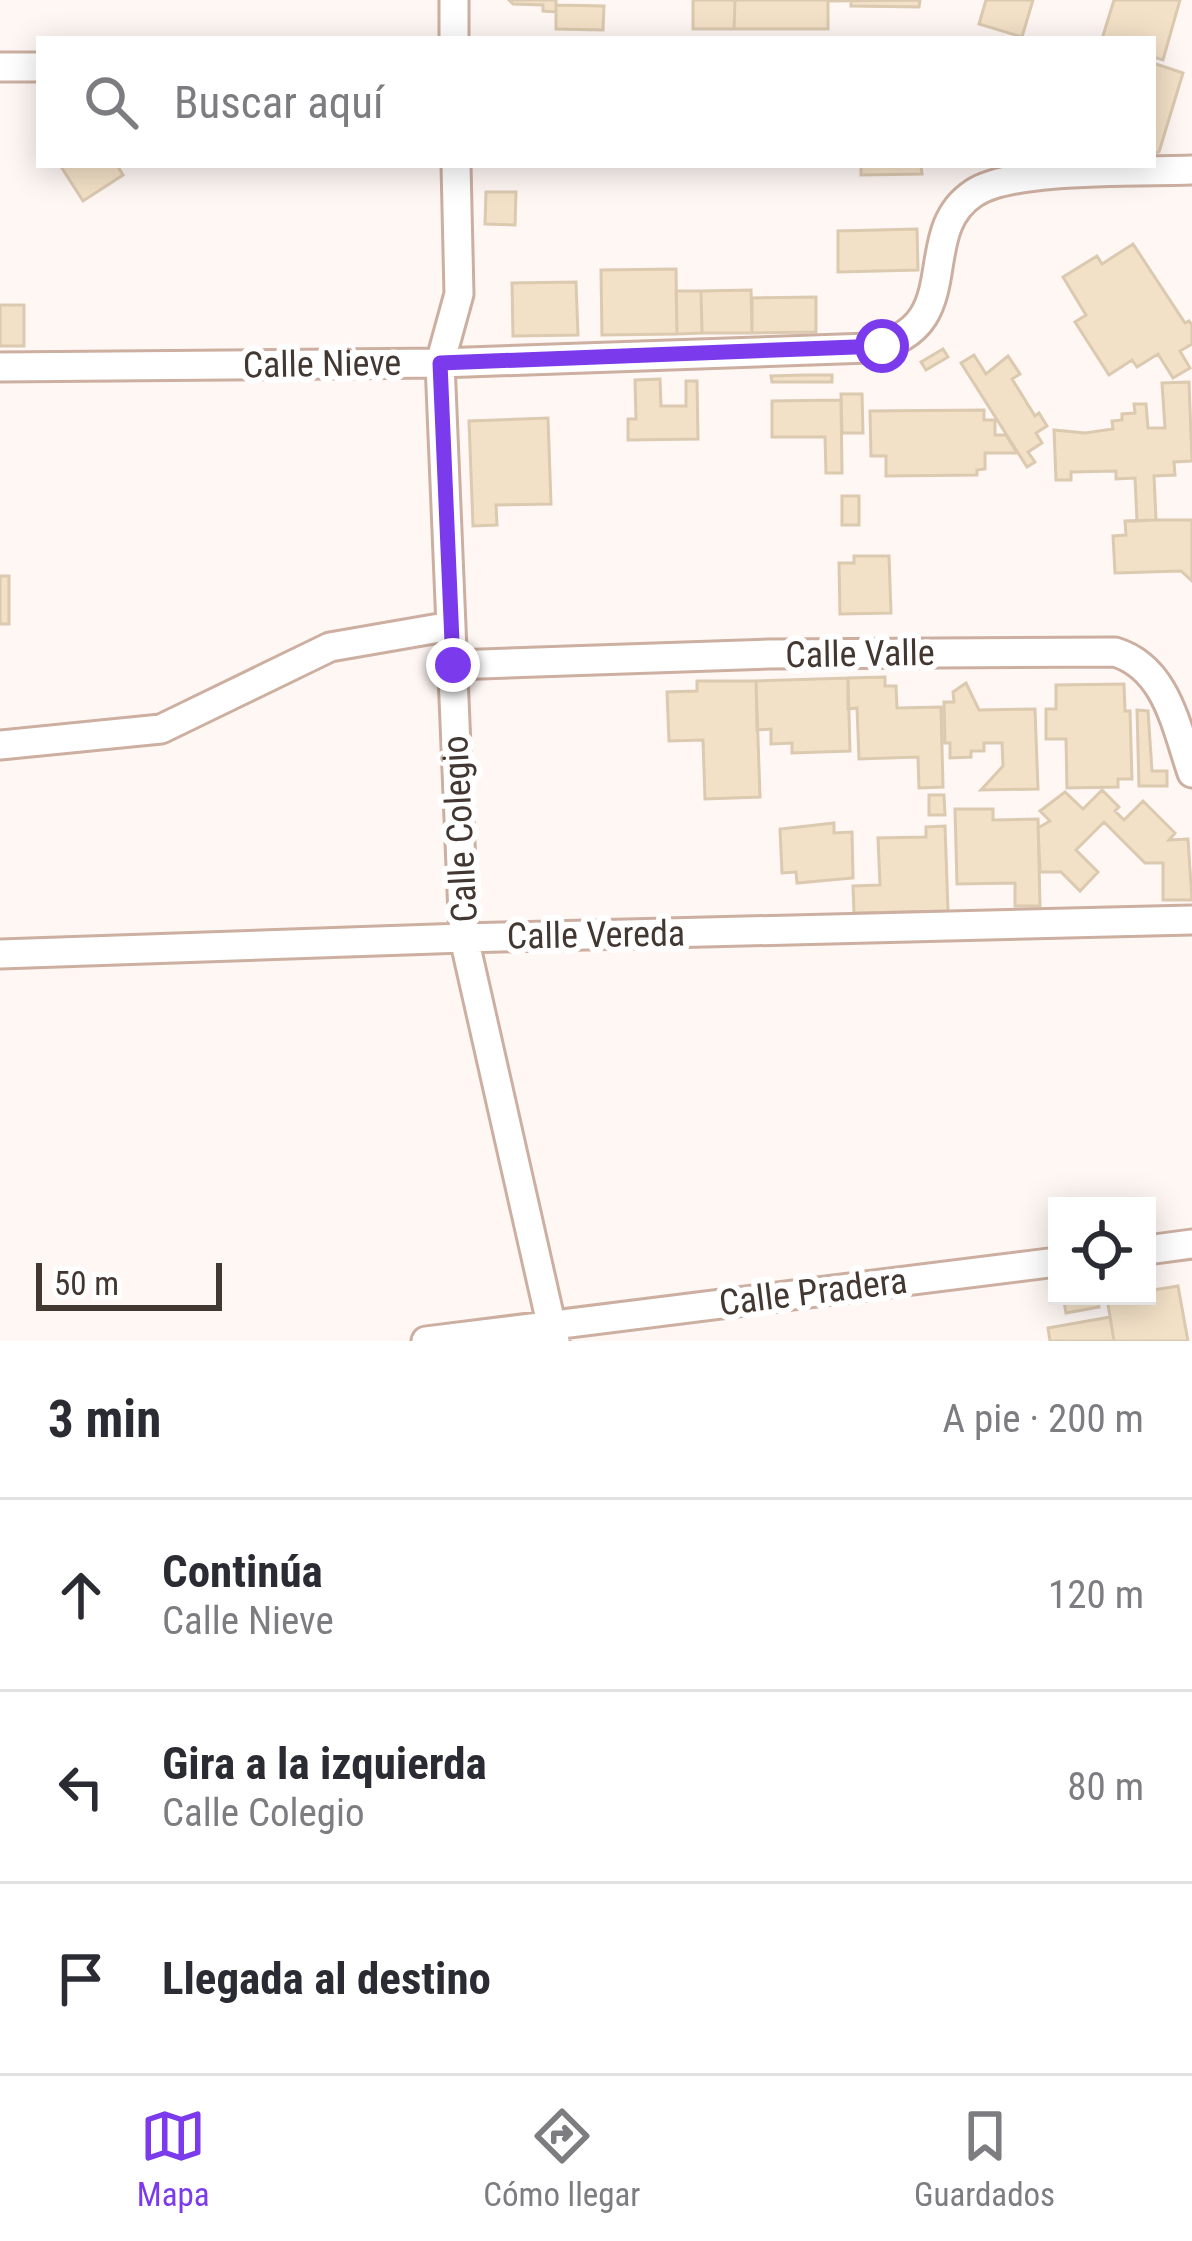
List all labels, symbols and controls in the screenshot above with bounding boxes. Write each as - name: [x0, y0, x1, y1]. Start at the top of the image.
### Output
- search box: [36, 36, 1156, 168]
- icon: search: [78, 69, 144, 135]
- text: Buscar aquí: [174, 76, 384, 129]
- route start: [855, 319, 909, 373]
- street label: Calle Nieve: [242, 342, 402, 386]
- street label: Calle Valle: [785, 632, 935, 676]
- route end: [426, 638, 480, 692]
- street label: Calle Colegio: [434, 735, 486, 923]
- street label: Calle Vereda: [507, 912, 685, 958]
- map controls: [1048, 1197, 1156, 1305]
- button: locate: [1048, 1197, 1156, 1305]
- scale bar: [36, 1257, 222, 1310]
- street label: Calle Pradera: [717, 1260, 909, 1324]
- text: 50 m: [54, 1264, 119, 1303]
- text: 3 min: [48, 1390, 161, 1449]
- text: A pie · 200 m: [943, 1396, 1144, 1442]
- text: Continúa: [162, 1545, 323, 1598]
- icon: ahead: [48, 1562, 114, 1628]
- text: 120 m: [1048, 1572, 1144, 1618]
- text: Calle Nieve: [162, 1598, 334, 1644]
- text: Gira a la izquierda: [162, 1737, 487, 1790]
- icon: left: [48, 1754, 114, 1820]
- text: 80 m: [1067, 1764, 1144, 1810]
- text: Calle Colegio: [162, 1790, 365, 1836]
- icon: arrive: [48, 1946, 114, 2012]
- text: Llegada al destino: [162, 1952, 491, 2005]
- tab: Mapa: [137, 2103, 210, 2214]
- tab: Cómo llegar: [483, 2103, 640, 2214]
- tab: Guardados: [914, 2103, 1055, 2214]

